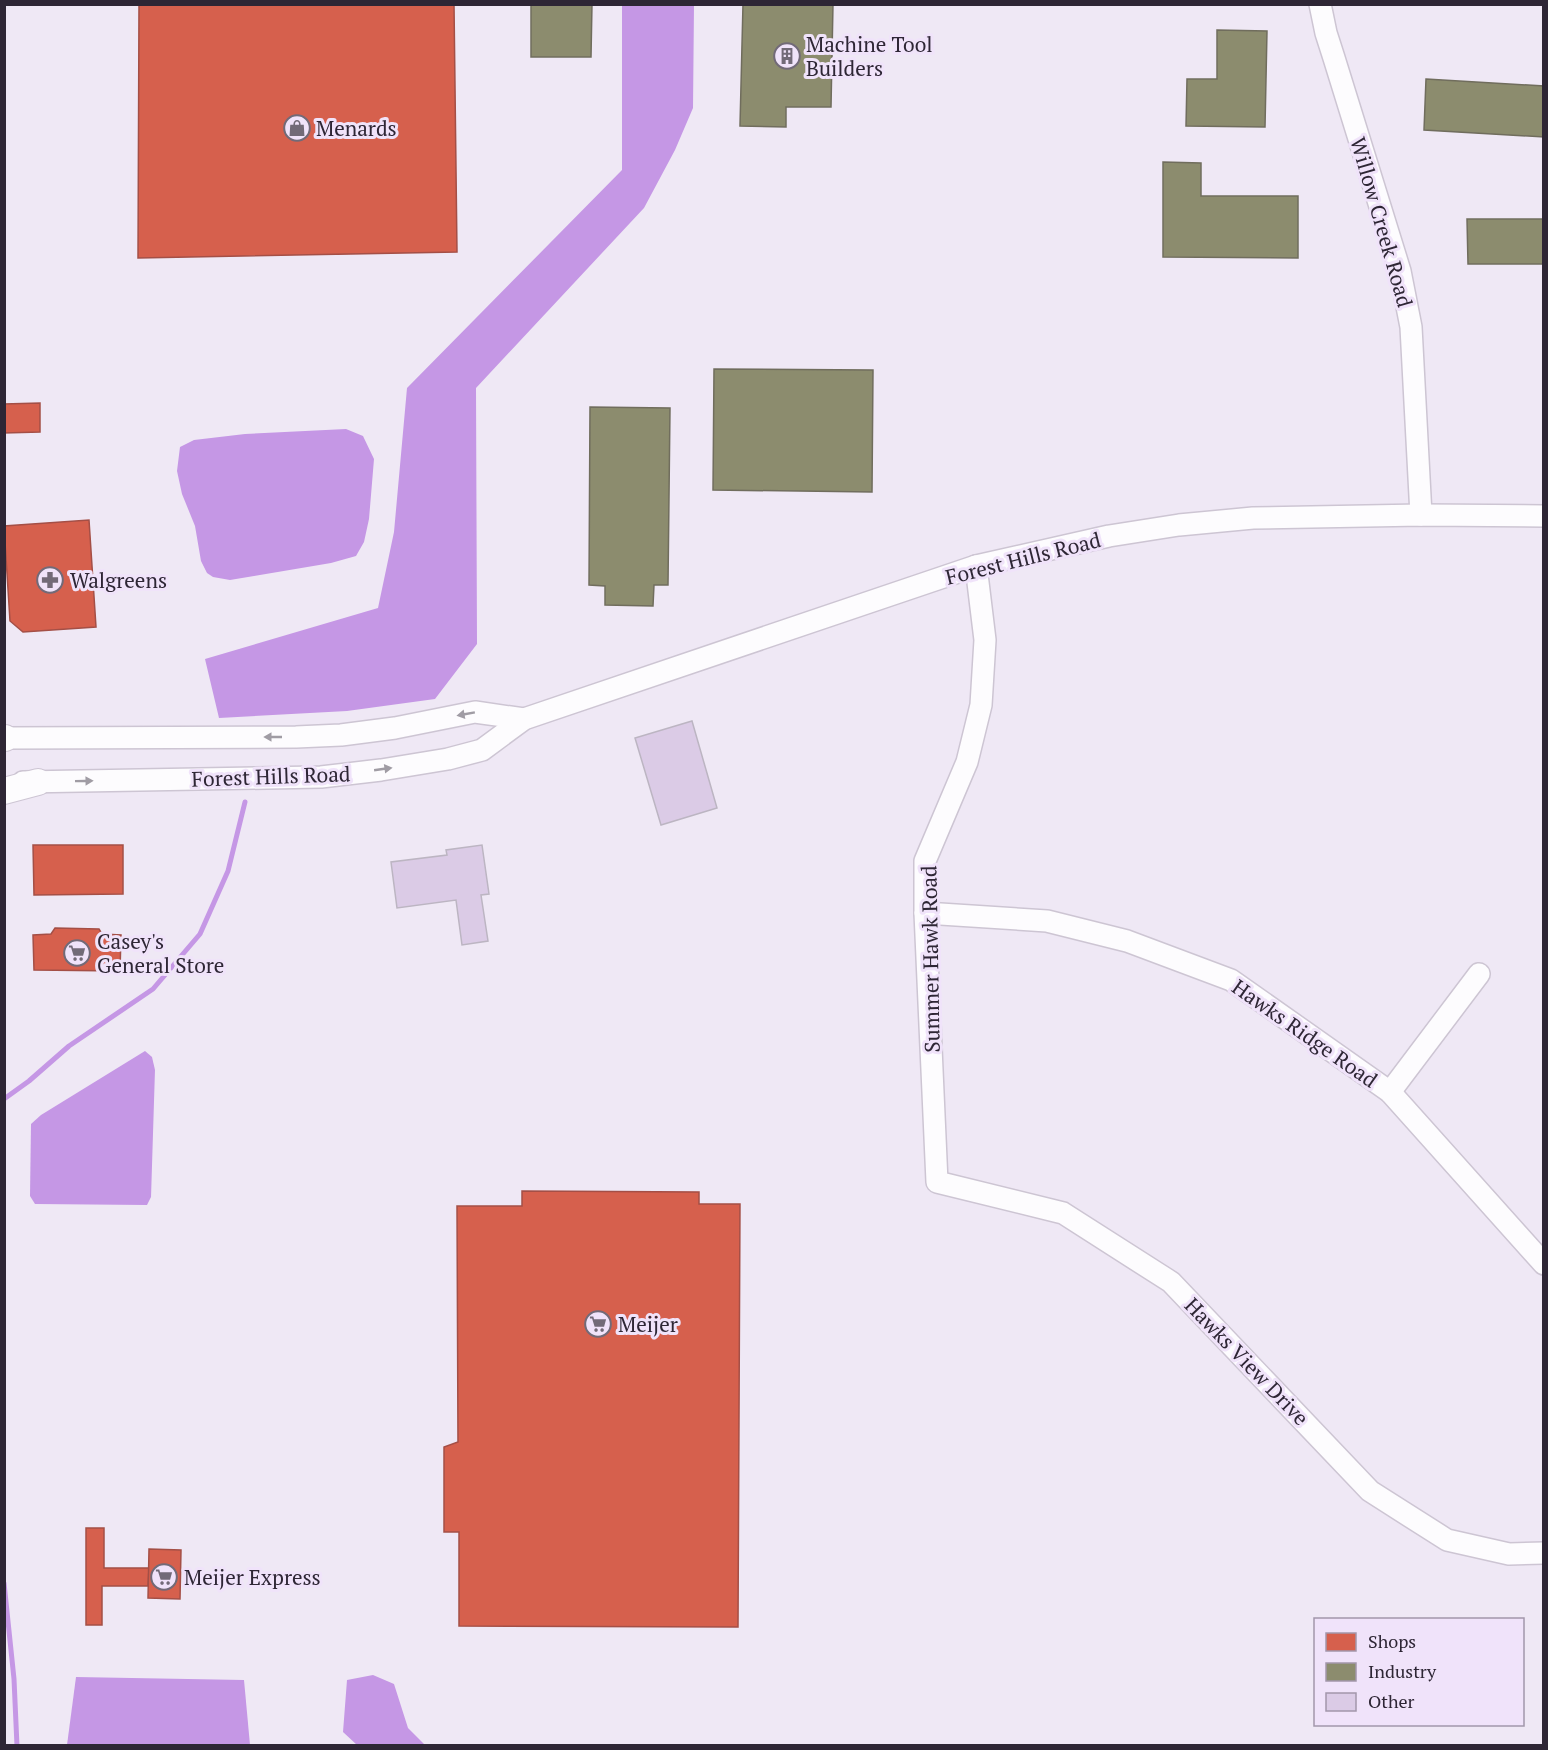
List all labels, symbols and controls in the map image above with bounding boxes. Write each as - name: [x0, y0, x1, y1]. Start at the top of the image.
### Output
- place label: Machine Tool Builders: [806, 30, 933, 82]
- building icon: Machine Tool Builders: [772, 41, 802, 71]
- shop icon: Menards: [282, 113, 312, 143]
- place label: Menards: [316, 114, 397, 142]
- street label: Willow Creek Road: [1344, 134, 1420, 311]
- street label: Forest Hills Road: [942, 525, 1104, 591]
- pharmacy icon: Walgreens: [35, 565, 65, 595]
- place label: Walgreens: [70, 566, 167, 594]
- one-way arrow: [457, 710, 476, 719]
- one-way arrow: [264, 732, 283, 742]
- street label: Forest Hills Road: [191, 759, 351, 793]
- one-way arrow: [374, 765, 393, 774]
- one-way arrow: [74, 776, 93, 786]
- street label: Summer Hawk Road: [914, 865, 946, 1053]
- place label: Casey's General Store: [97, 927, 224, 979]
- supermarket icon: Casey's General Store: [62, 938, 92, 968]
- street label: Hawks Ridge Road: [1227, 972, 1383, 1094]
- street label: Hawks View Drive: [1179, 1291, 1315, 1431]
- supermarket icon: Meijer: [583, 1309, 613, 1339]
- place label: Meijer: [618, 1310, 678, 1338]
- supermarket icon: Meijer Express: [149, 1562, 179, 1592]
- place label: Meijer Express: [184, 1563, 321, 1591]
- legend: [1314, 1618, 1524, 1726]
- text: Shops: [1368, 1629, 1416, 1653]
- text: Industry: [1368, 1659, 1437, 1683]
- text: Other: [1368, 1689, 1415, 1713]

